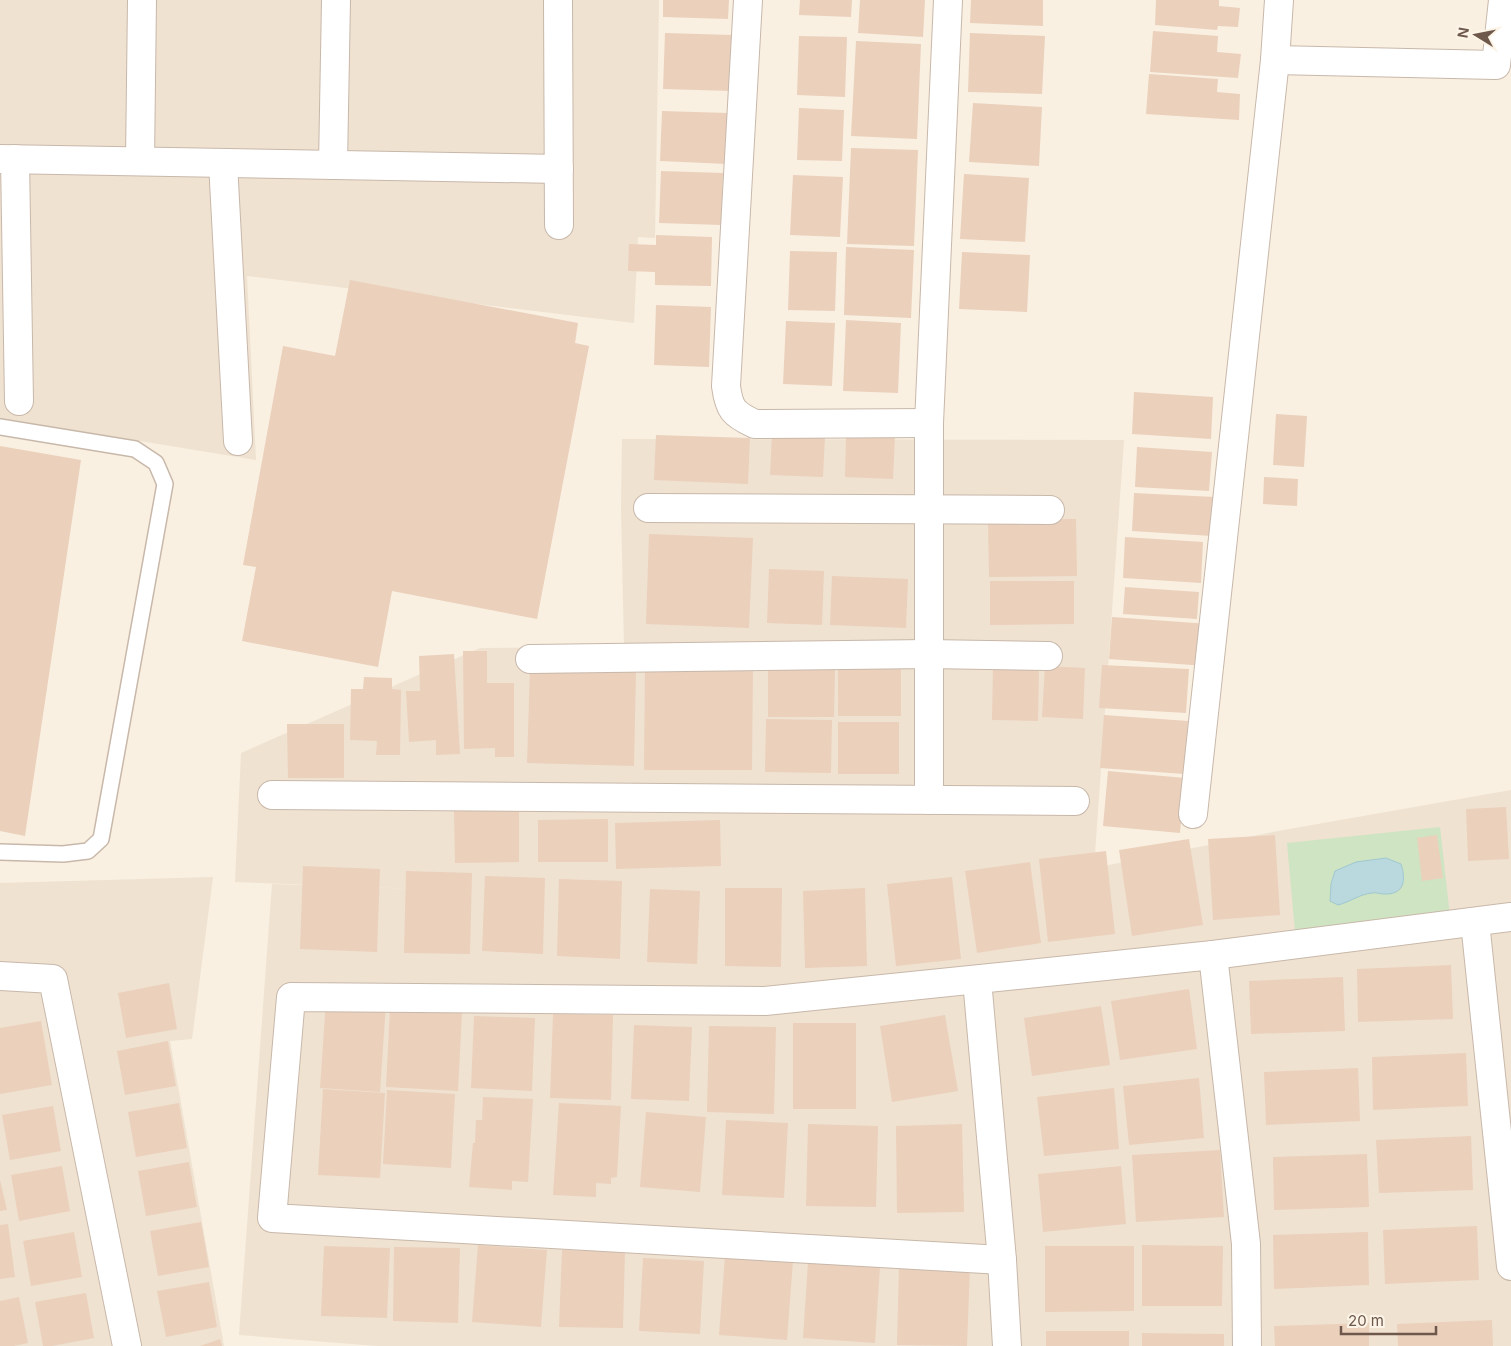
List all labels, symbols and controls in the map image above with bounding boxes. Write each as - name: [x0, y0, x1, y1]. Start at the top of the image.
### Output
- north arrow: [1451, 10, 1501, 60]
- text: N: [1453, 26, 1472, 39]
- scale bar: [1341, 1304, 1436, 1336]
- text: 20 m: [1348, 1311, 1384, 1330]

